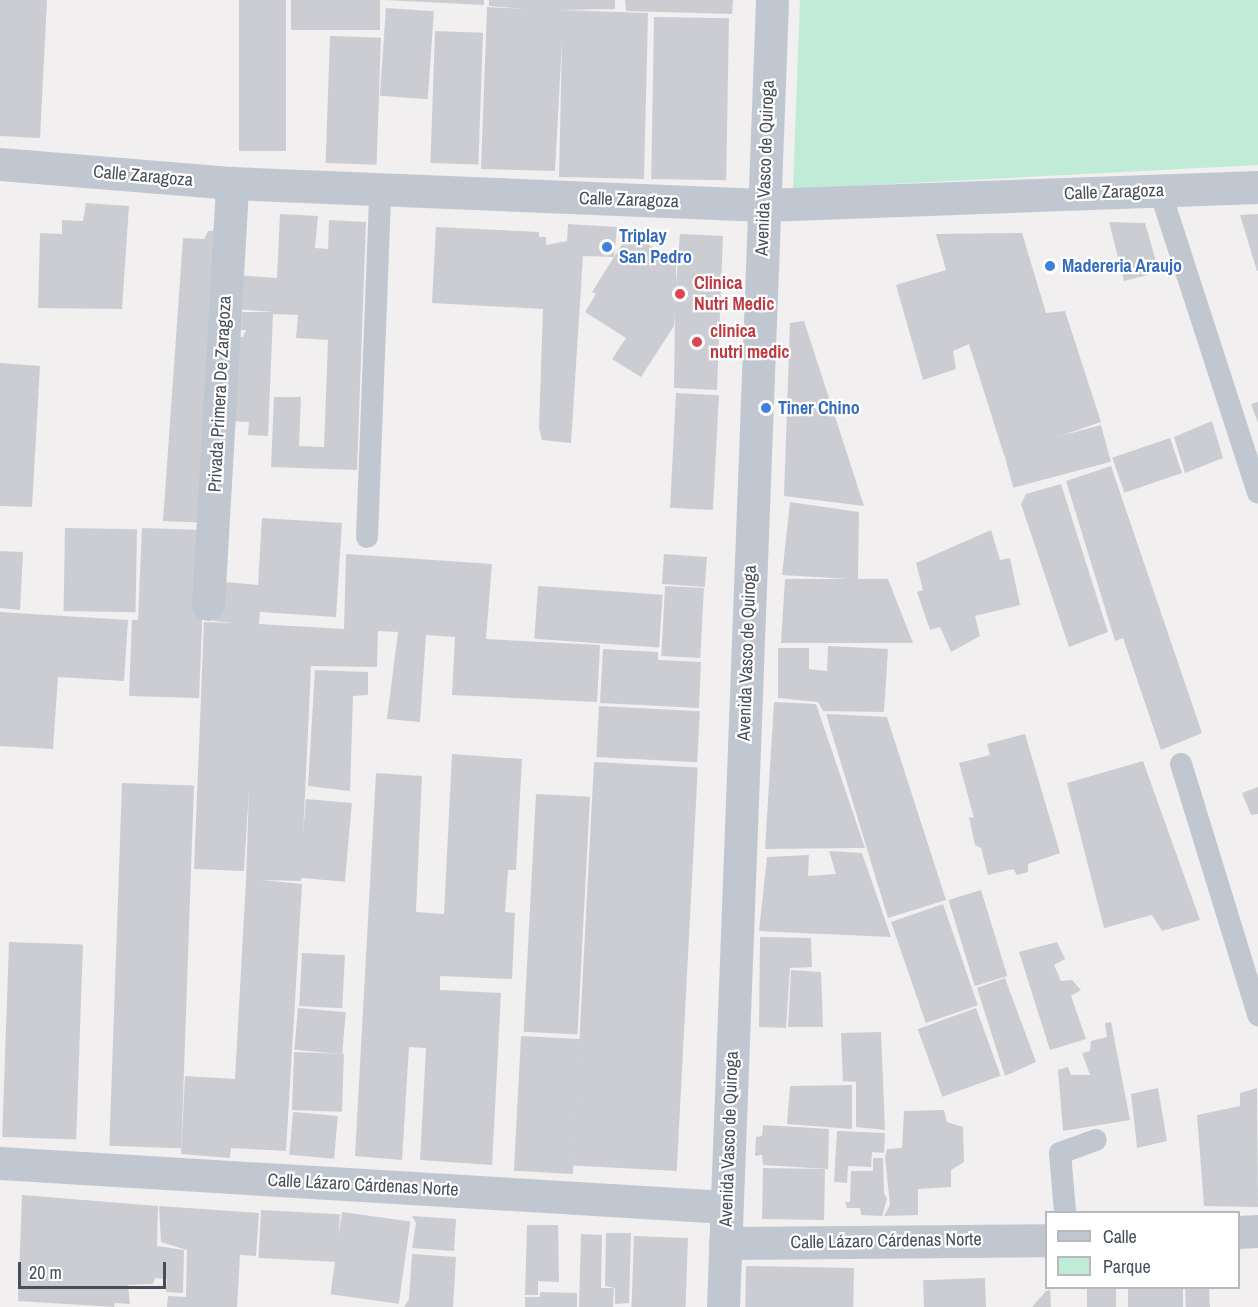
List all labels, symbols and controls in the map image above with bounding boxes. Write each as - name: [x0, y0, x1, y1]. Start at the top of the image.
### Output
- street label: Avenida Vasco de Quiroga: [751, 80, 779, 256]
- street label: Calle Zaragoza: [92, 161, 194, 191]
- street label: Calle Zaragoza: [1064, 179, 1164, 205]
- street label: Calle Zaragoza: [579, 187, 679, 213]
- place label: Triplay San Pedro: [619, 226, 692, 268]
- marker: Triplay San Pedro: [600, 240, 614, 254]
- place label: Madereria Araujo: [1062, 255, 1183, 277]
- marker: Madereria Araujo: [1043, 259, 1057, 273]
- place label: Clinica Nutri Medic: [694, 273, 774, 316]
- marker: Clinica Nutri Medic: [671, 285, 689, 303]
- street label: Privada Primera De Zaragoza: [204, 295, 236, 493]
- place label: clinica nutri medic: [710, 321, 790, 364]
- marker: clinica nutri medic: [688, 333, 706, 351]
- place label: Tiner Chino: [778, 397, 860, 419]
- marker: Tiner Chino: [759, 401, 773, 415]
- street label: Avenida Vasco de Quiroga: [733, 565, 761, 741]
- street label: Avenida Vasco de Quiroga: [715, 1051, 743, 1227]
- street label: Calle Lázaro Cárdenas Norte: [267, 1169, 459, 1201]
- legend: [1045, 1211, 1240, 1289]
- text: Calle: [1103, 1224, 1137, 1249]
- street label: Calle Lázaro Cárdenas Norte: [790, 1229, 982, 1253]
- scale bar: [21, 1250, 170, 1288]
- text: Parque: [1103, 1254, 1151, 1279]
- text: 20 m: [29, 1260, 62, 1285]

